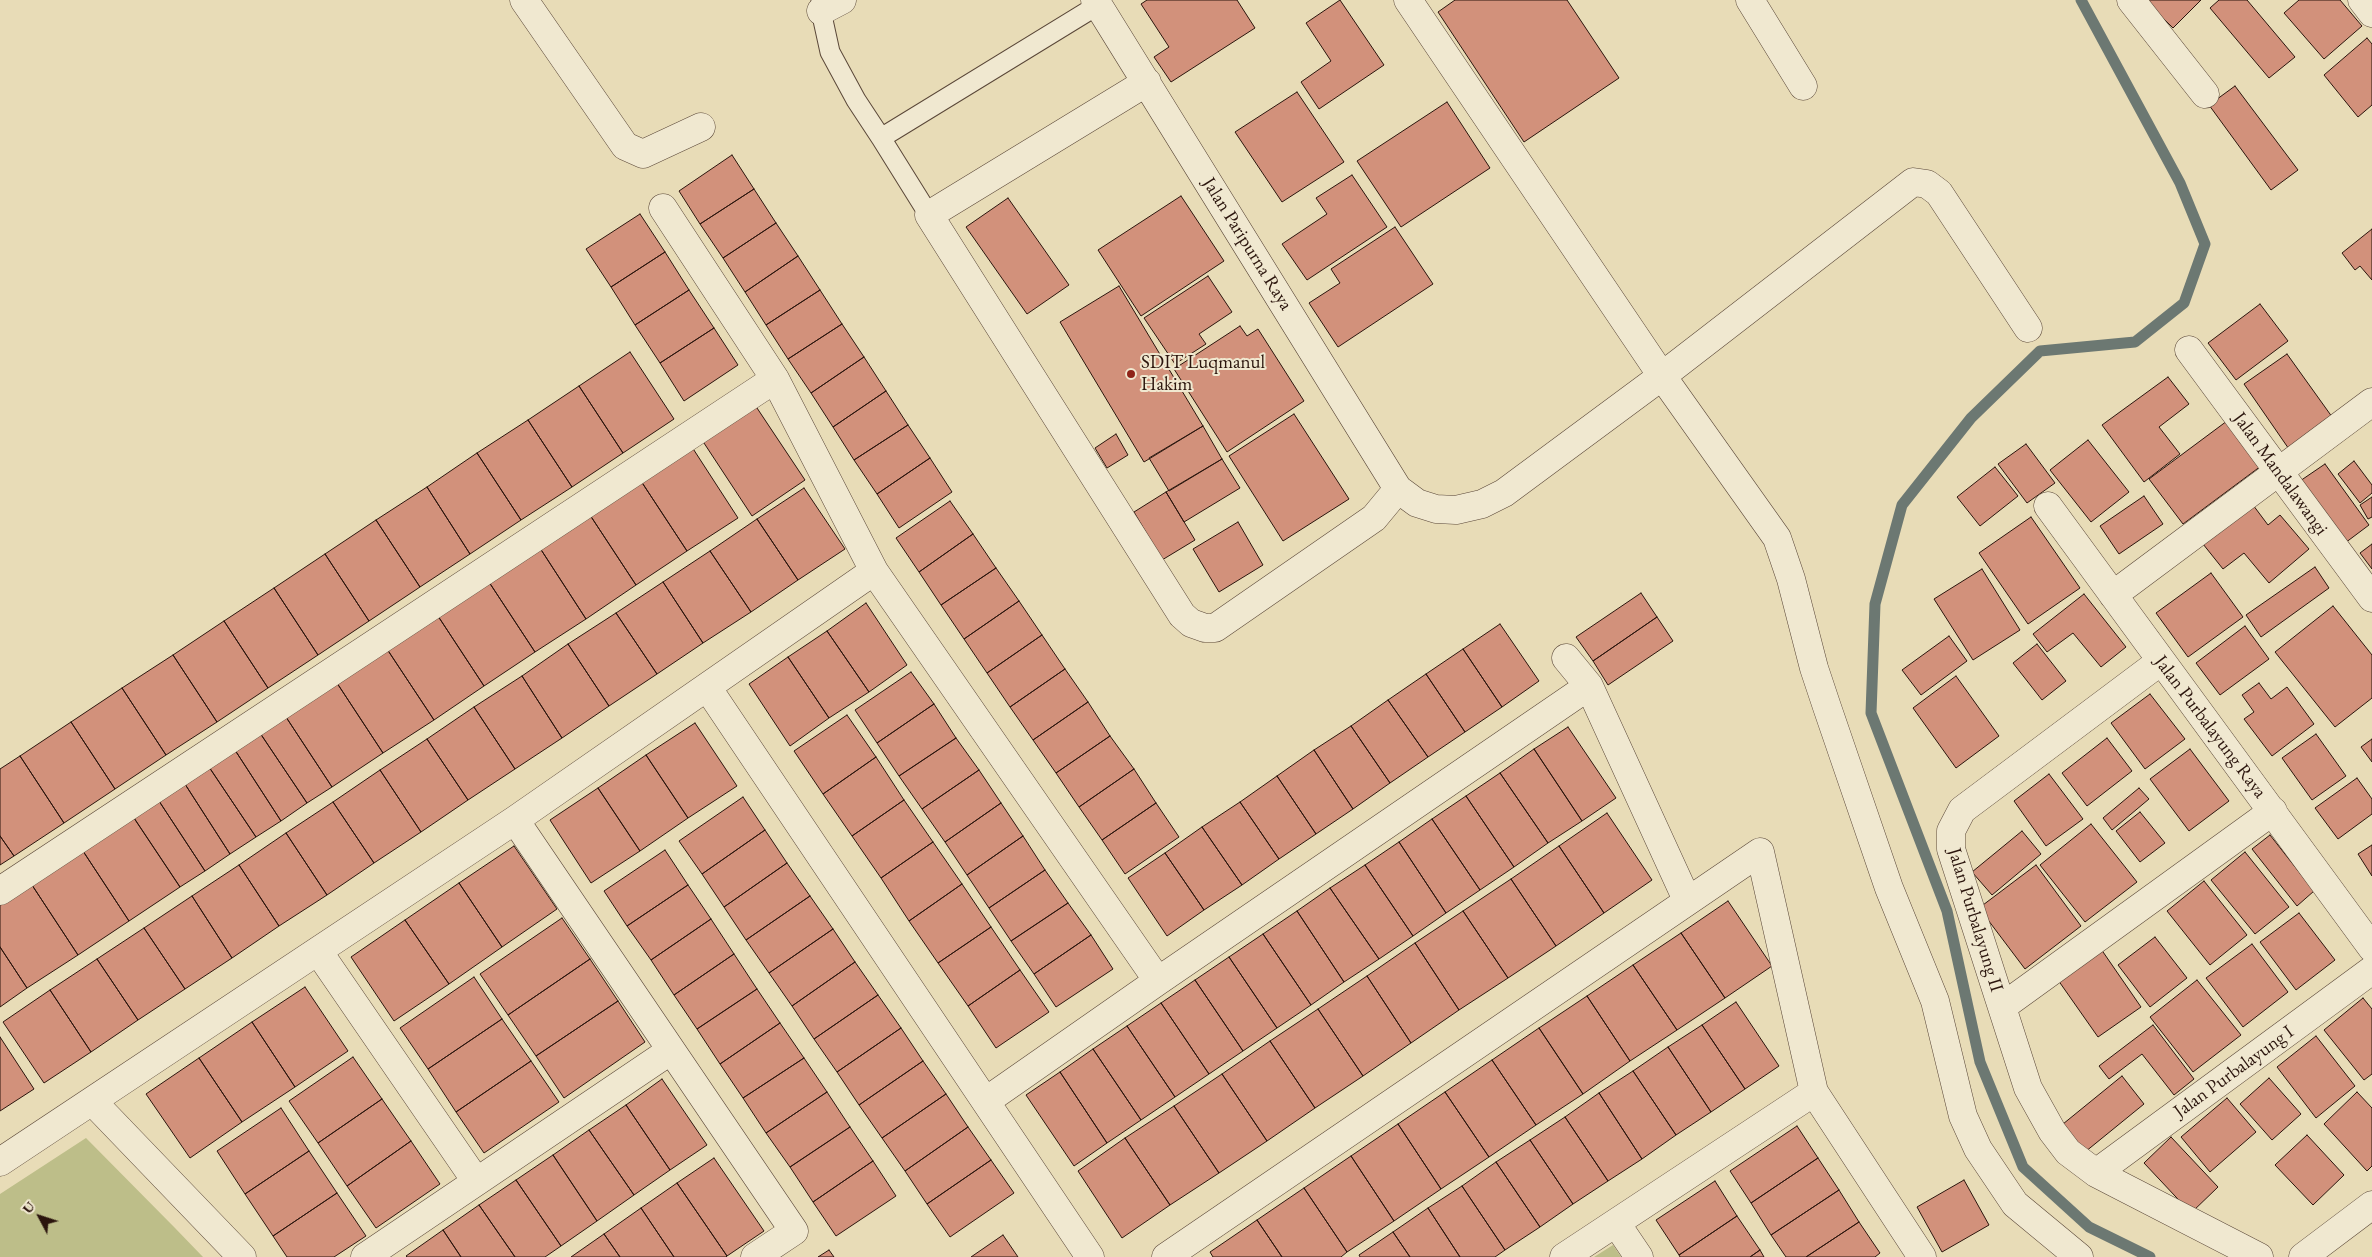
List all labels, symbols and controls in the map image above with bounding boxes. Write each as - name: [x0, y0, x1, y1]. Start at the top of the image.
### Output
- street label: Jalan Paripurna Raya: [1197, 173, 1297, 315]
- place label: SDIT Luqmanul Hakim: [1141, 352, 1265, 396]
- marker: SDIT Luqmanul Hakim: [1125, 368, 1137, 380]
- street label: Jalan Mandalawangi: [2228, 408, 2332, 540]
- street label: Jalan Purbalayung Raya: [2149, 651, 2271, 803]
- street label: Jalan Purbalayung II: [1942, 845, 2008, 995]
- street label: Jalan Purbalayung I: [2170, 1021, 2298, 1123]
- north arrow: [15, 1192, 65, 1242]
- text: U: [18, 1198, 39, 1217]

